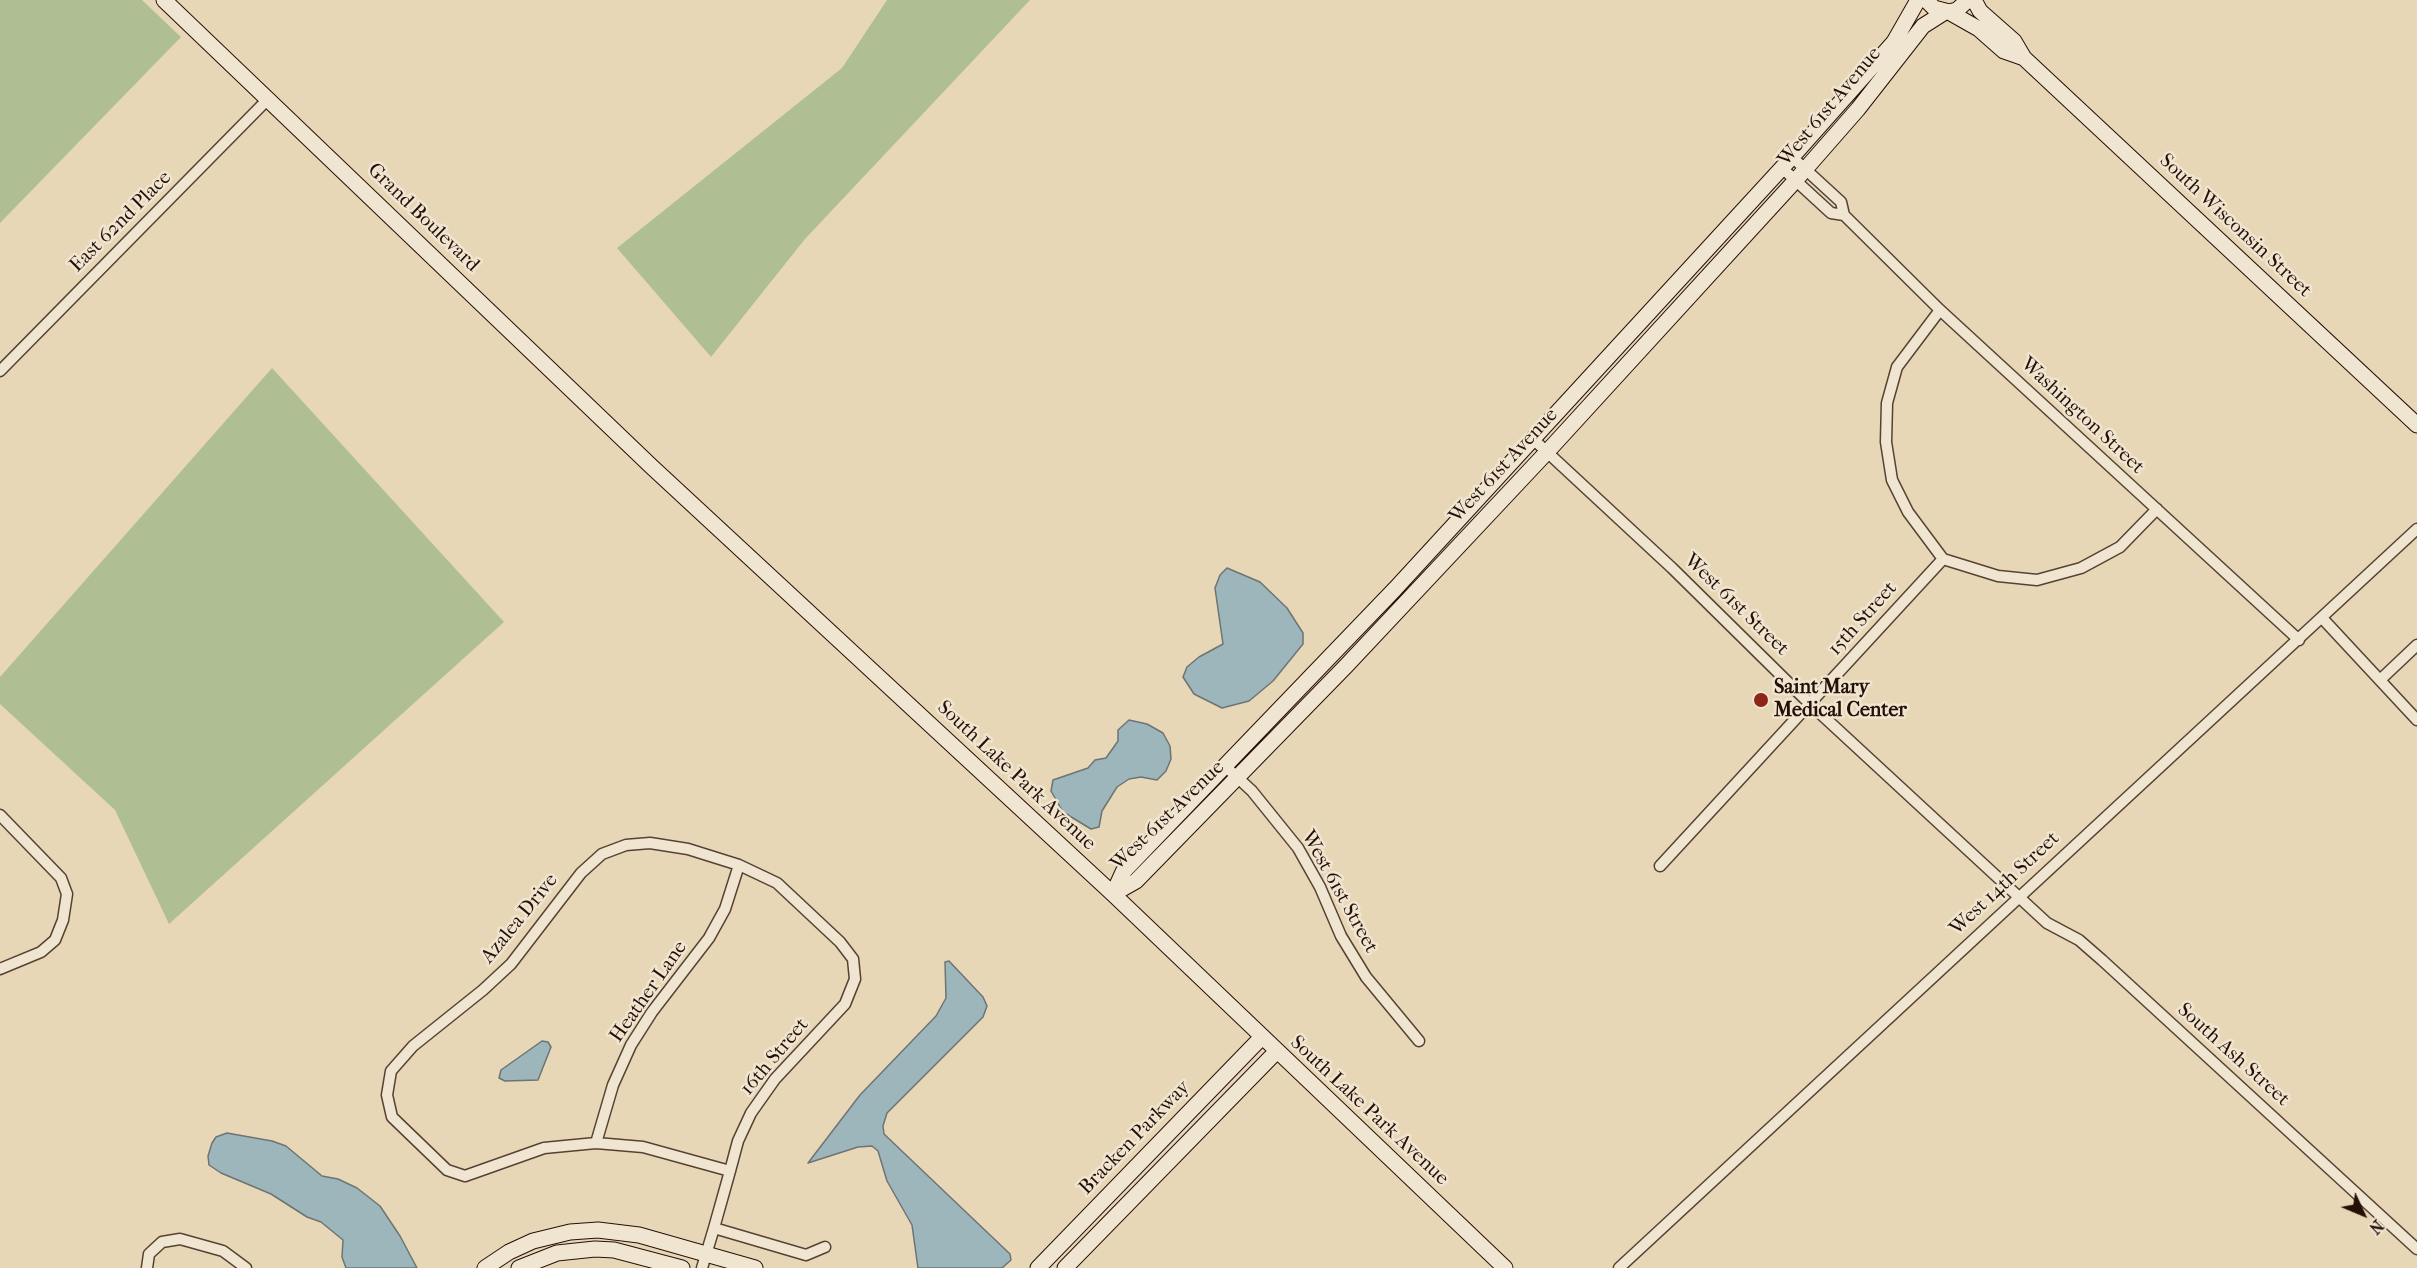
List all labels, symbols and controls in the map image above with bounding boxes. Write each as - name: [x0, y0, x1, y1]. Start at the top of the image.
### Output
- street label: West 61st Avenue: [1773, 43, 1887, 171]
- street label: South Wisconsin Street: [2154, 149, 2316, 303]
- street label: Grand Boulevard: [362, 159, 484, 277]
- street label: East 62nd Place: [65, 166, 177, 278]
- street label: Washington Street: [2015, 353, 2149, 479]
- street label: West 61st Avenue: [1445, 404, 1563, 528]
- street label: West 61st Street: [1679, 549, 1793, 661]
- street label: 15th Street: [1824, 577, 1902, 661]
- place label: Saint Mary Medical Center: [1774, 676, 1907, 723]
- marker: Saint Mary Medical Center: [1752, 691, 1770, 709]
- street label: South Lake Park Avenue: [932, 696, 1100, 856]
- street label: West 61st Avenue: [1106, 756, 1230, 876]
- street label: West 61st Street: [1295, 827, 1383, 957]
- street label: West 14th Street: [1945, 827, 2065, 941]
- street label: Azalea Drive: [476, 869, 564, 969]
- street label: Heather Lane: [605, 937, 693, 1047]
- street label: South Ash Street: [2172, 998, 2294, 1112]
- street label: 16th Street: [736, 1014, 814, 1100]
- street label: South Lake Park Avenue: [1285, 1031, 1453, 1191]
- street label: Bracken Parkway: [1075, 1076, 1195, 1200]
- north arrow: [2333, 1184, 2393, 1244]
- text: N: [2365, 1216, 2387, 1238]

